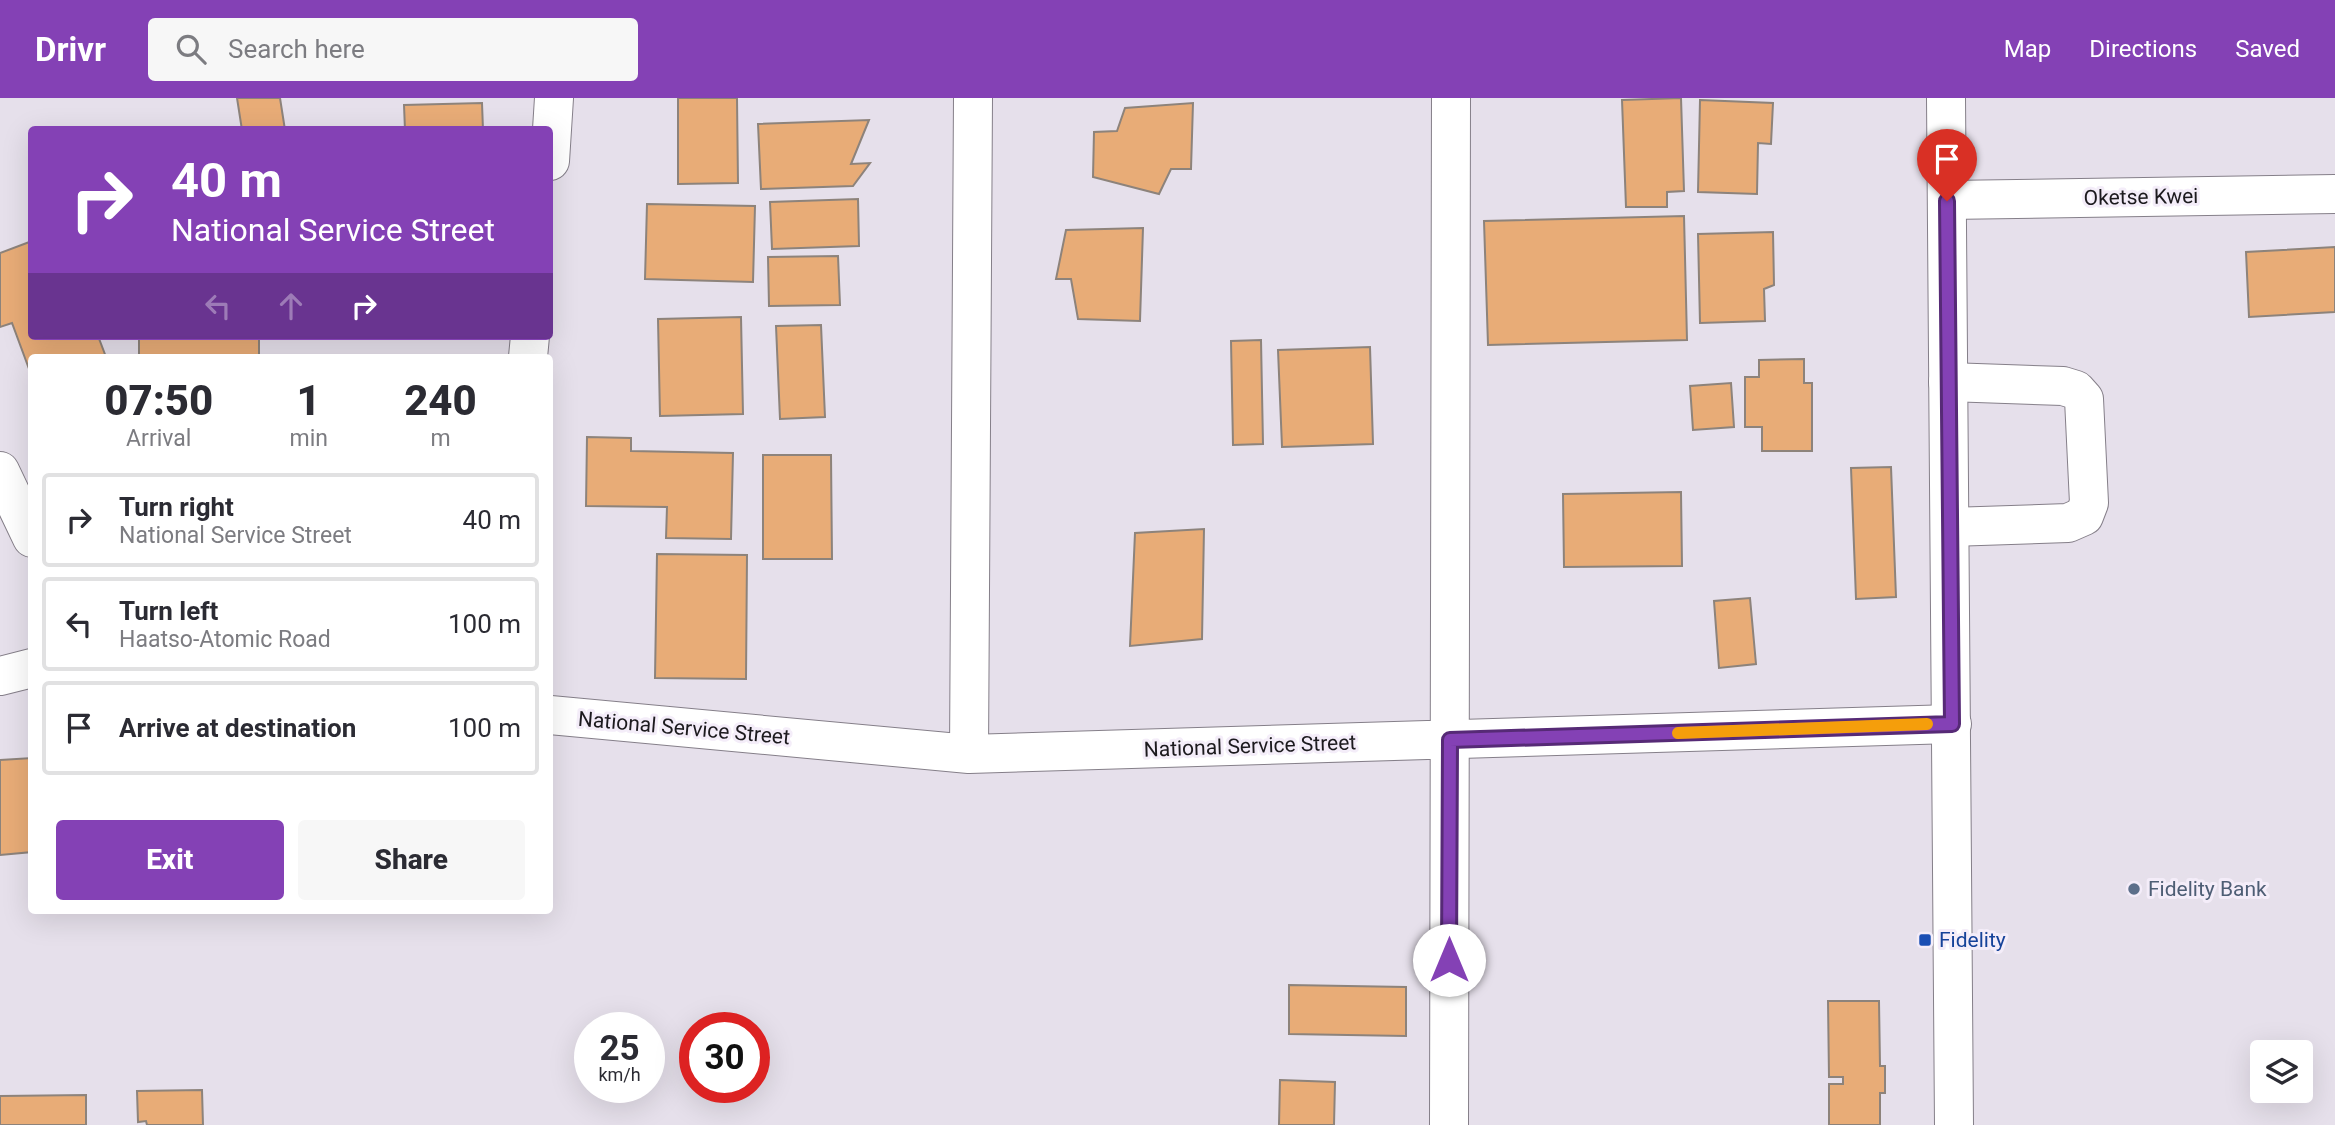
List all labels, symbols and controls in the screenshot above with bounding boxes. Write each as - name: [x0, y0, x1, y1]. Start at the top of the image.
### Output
- search box: [148, 18, 638, 81]
- text: Drivr: [35, 30, 106, 69]
- icon: search: [172, 30, 210, 68]
- text: Search here: [228, 34, 365, 64]
- text: Map: [2004, 35, 2051, 63]
- text: Directions: [2089, 35, 2197, 63]
- text: Saved: [2235, 35, 2300, 63]
- pin: [1917, 129, 1977, 201]
- icon: arrive: [1928, 140, 1966, 178]
- text: 40 m: [171, 152, 282, 209]
- icon: right: [56, 154, 147, 245]
- street label: Oketse Kwei: [2083, 184, 2199, 210]
- text: National Service Street: [171, 211, 495, 249]
- icon: left: [199, 287, 237, 325]
- icon: ahead: [272, 287, 310, 325]
- icon: right: [345, 287, 383, 325]
- text: 07:50: [104, 376, 213, 425]
- text: 1: [297, 376, 321, 425]
- text: 240: [404, 376, 477, 425]
- text: Arrival: [126, 425, 191, 452]
- text: min: [289, 425, 328, 452]
- text: m: [430, 425, 451, 452]
- text: Turn right: [119, 492, 234, 522]
- icon: right: [60, 501, 98, 539]
- text: 40 m: [463, 505, 521, 535]
- text: National Service Street: [119, 522, 352, 549]
- text: Turn left: [119, 596, 218, 626]
- icon: left: [60, 605, 98, 643]
- text: 100 m: [448, 609, 521, 639]
- text: Haatso-Atomic Road: [119, 626, 331, 653]
- street label: National Service Street: [577, 707, 791, 749]
- icon: arrive: [60, 709, 98, 747]
- text: Arrive at destination: [119, 713, 356, 743]
- text: 100 m: [448, 713, 521, 743]
- street label: National Service Street: [1143, 730, 1357, 762]
- button: Exit: [56, 820, 284, 900]
- button: Share: [298, 820, 525, 900]
- place label: Fidelity Bank: [2148, 877, 2267, 901]
- marker: Fidelity Bank: [2126, 881, 2142, 897]
- position arrow: [1412, 923, 1486, 997]
- place label: Fidelity: [1939, 928, 2006, 952]
- marker: Fidelity: [1917, 932, 1933, 948]
- speed limit sign: 30: [679, 1012, 770, 1103]
- text: 25: [599, 1028, 640, 1069]
- map controls: [2250, 1040, 2313, 1103]
- button: layers: [2250, 1040, 2313, 1103]
- text: km/h: [598, 1064, 641, 1085]

